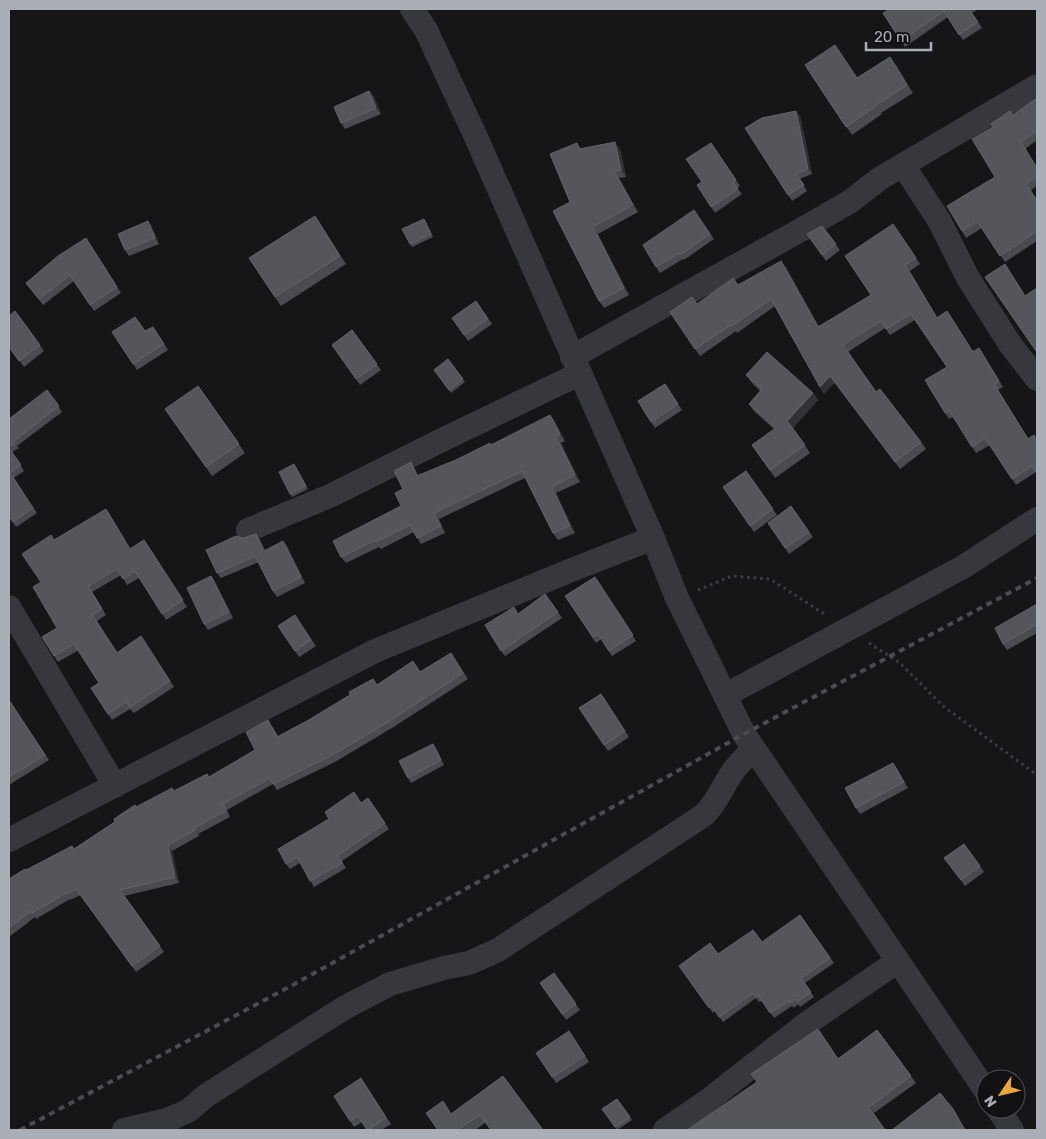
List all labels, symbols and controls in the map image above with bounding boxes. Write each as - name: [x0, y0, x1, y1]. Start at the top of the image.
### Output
- scale bar: [866, 20, 931, 52]
- text: 20 m: [874, 28, 909, 46]
- north arrow: [976, 1069, 1026, 1119]
- text: N: [981, 1092, 1001, 1110]

